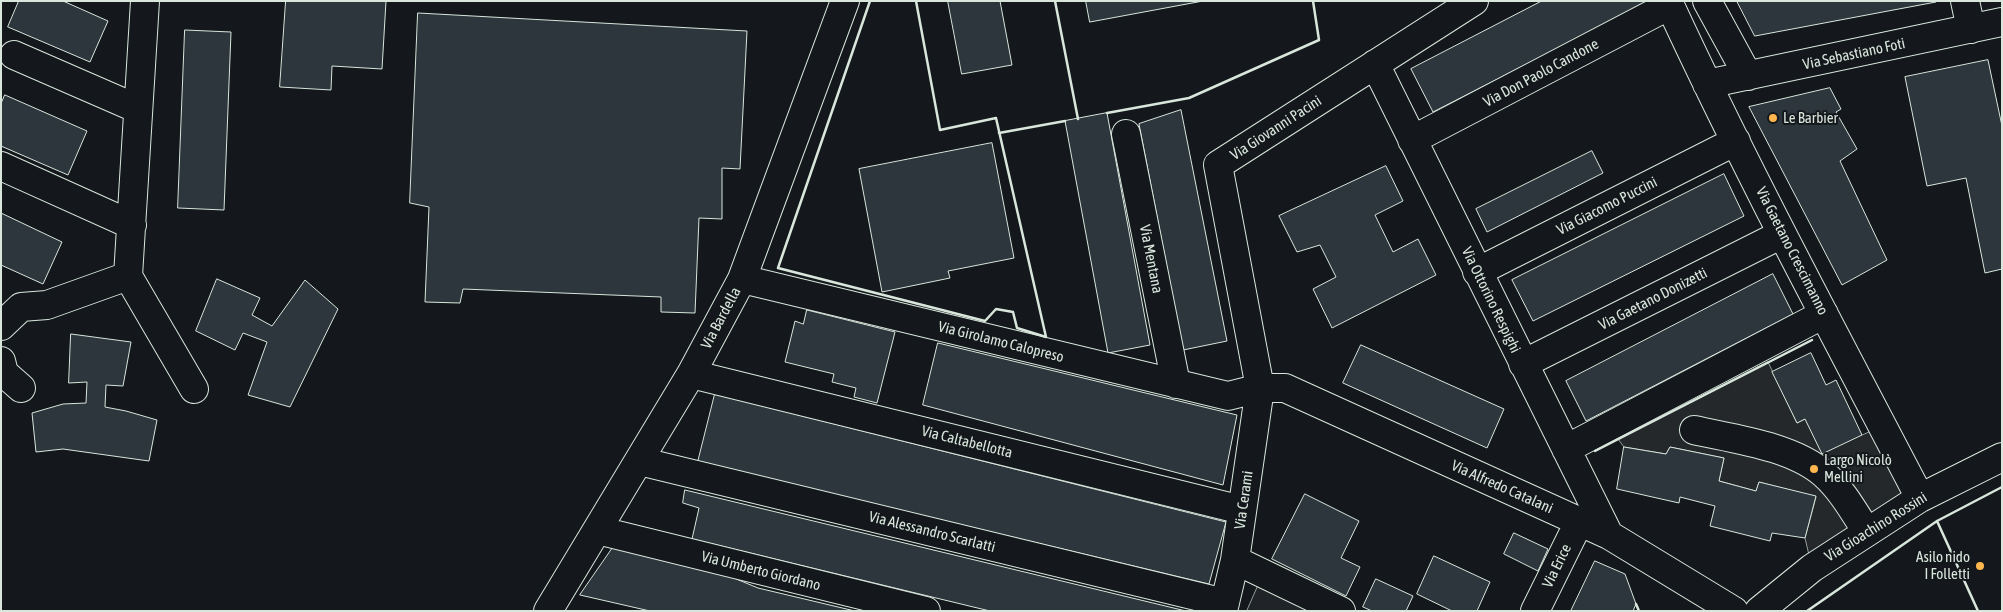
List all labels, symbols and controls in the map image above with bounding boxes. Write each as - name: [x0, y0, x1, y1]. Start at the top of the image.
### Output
- street label: Via Sebastiano Foti: [1801, 34, 1907, 74]
- street label: Via Don Paolo Candone: [1480, 35, 1602, 111]
- street label: Via Giovanni Pacini: [1227, 92, 1325, 164]
- place label: Le Barbier: [1783, 109, 1838, 127]
- marker: Le Barbier: [1767, 112, 1779, 124]
- street label: Via Giacomo Puccini: [1554, 173, 1660, 239]
- street label: Via Gaetano Crescimanno: [1752, 184, 1832, 318]
- street label: Via Mentana: [1136, 223, 1166, 295]
- street label: Via Ottorino Respighi: [1458, 244, 1524, 356]
- street label: Via Gaetano Donizetti: [1596, 264, 1710, 334]
- street label: Via Bardella: [697, 284, 745, 352]
- street label: Via Girolamo Calopreso: [936, 318, 1066, 366]
- street label: Via Caltabellotta: [920, 422, 1014, 462]
- place label: Largo Nicolò Mellini: [1824, 451, 1892, 486]
- street label: Via Alfredo Catalani: [1448, 457, 1556, 517]
- marker: Largo Nicolò Mellini: [1808, 463, 1820, 475]
- street label: Via Cerami: [1231, 470, 1257, 530]
- street label: Via Gioachino Rossini: [1822, 488, 1930, 566]
- street label: Via Alessandro Scarlatti: [867, 508, 997, 556]
- street label: Via Erice: [1539, 541, 1575, 591]
- street label: Via Umberto Giordano: [700, 547, 822, 595]
- place label: Asilo nido I Folletti: [1916, 548, 1970, 583]
- marker: Asilo nido I Folletti: [1974, 560, 1986, 572]

